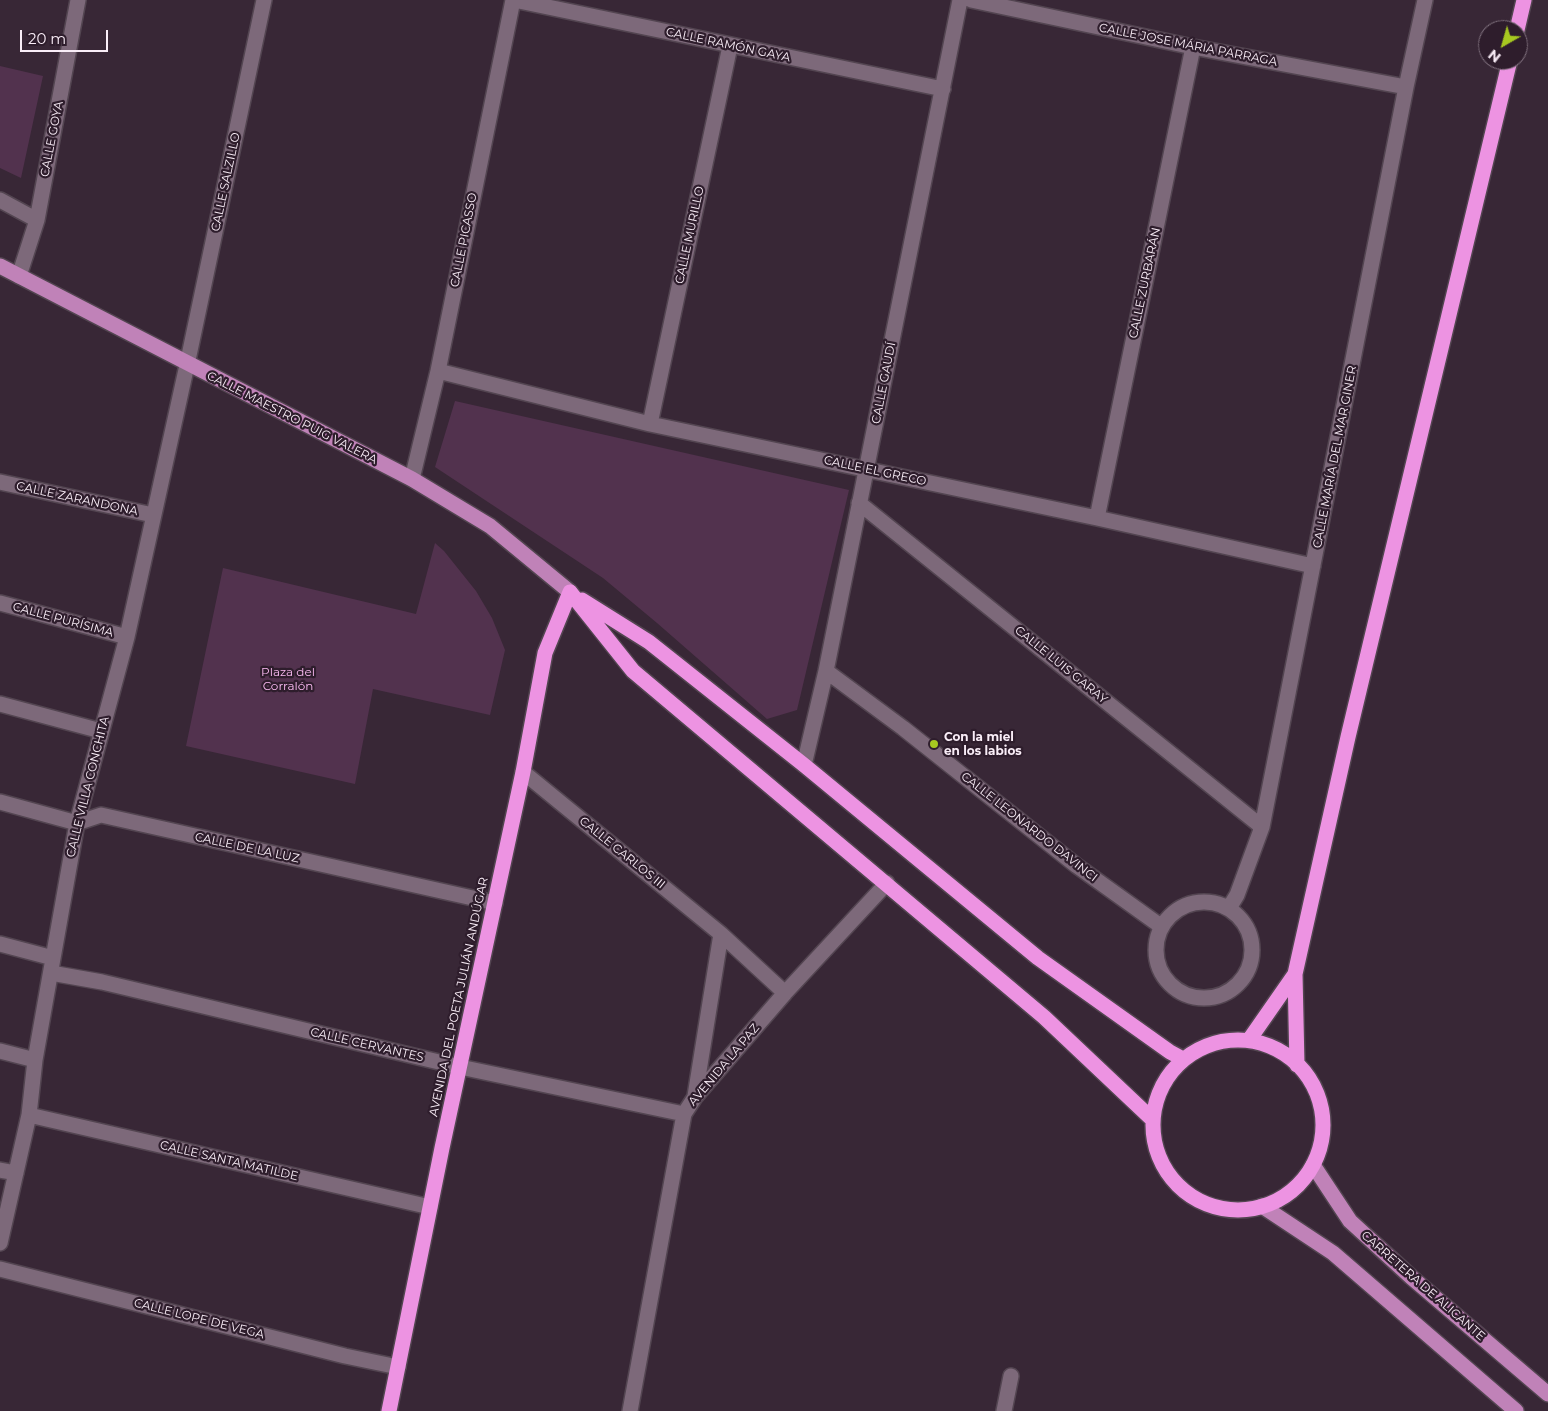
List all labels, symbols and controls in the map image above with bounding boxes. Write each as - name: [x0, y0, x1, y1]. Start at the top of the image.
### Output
- scale bar: [22, 20, 110, 52]
- north arrow: [1478, 20, 1528, 70]
- street label: CALLE JOSE MÁRIA PARRAGA: [1098, 21, 1278, 69]
- street label: CALLE RAMÓN GAYA: [664, 25, 792, 65]
- text: 20 m: [28, 29, 66, 48]
- text: N: [1484, 45, 1504, 67]
- street label: CALLE GOYA: [38, 100, 66, 178]
- street label: CALLE SALZILLO: [208, 131, 244, 233]
- street label: CALLE MURILLO: [673, 185, 707, 285]
- street label: CALLE PICASSO: [448, 191, 480, 289]
- street label: CALLE ZURBARÁN: [1126, 226, 1164, 340]
- street label: CALLE GAUDÍ: [869, 341, 899, 425]
- street label: CALLE MARÍA DEL MAR GINER: [1310, 364, 1360, 550]
- street label: CALLE MAESTRO PUIG VALERA: [204, 369, 380, 467]
- street label: CALLE EL GRECO: [822, 453, 928, 489]
- street label: CALLE ZARANDONA: [15, 479, 139, 519]
- street label: CALLE PURÍSIMA: [11, 600, 115, 640]
- street label: CALLE LUIS GARAY: [1012, 623, 1110, 707]
- park label: Plaza del Corralón: [261, 665, 315, 693]
- street label: CALLE VILLA CONCHITA: [64, 715, 112, 859]
- place label: Con la miel en los labios: [944, 730, 1022, 758]
- marker: Con la miel en los labios: [928, 738, 940, 750]
- street label: CALLE LEONARDO DAVINCI: [958, 769, 1100, 885]
- street label: CALLE CARLOS III: [576, 814, 668, 892]
- street label: CALLE DE LA LUZ: [193, 830, 301, 866]
- street label: AVENIDA DEL POETA JULIÁN ANDÚGAR: [427, 876, 491, 1118]
- street label: AVENIDA LA PAZ: [686, 1021, 762, 1109]
- street label: CALLE CERVANTES: [309, 1025, 425, 1065]
- street label: CALLE SANTA MATILDE: [159, 1138, 299, 1184]
- street label: CARRETERA DE ALICANTE: [1358, 1228, 1488, 1344]
- street label: CALLE LOPE DE VEGA: [132, 1296, 266, 1342]

